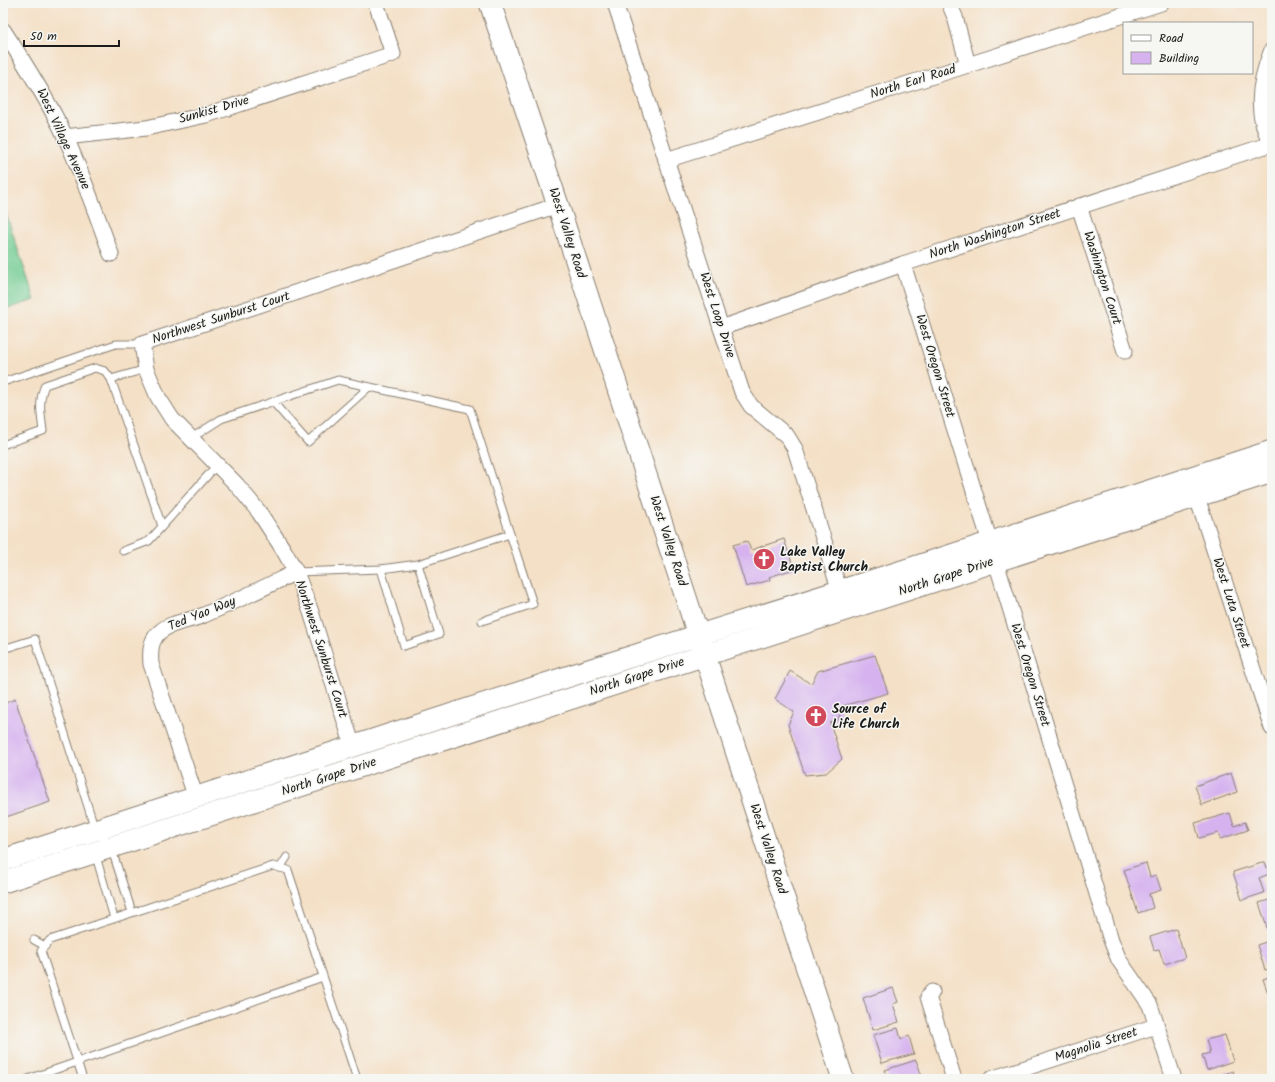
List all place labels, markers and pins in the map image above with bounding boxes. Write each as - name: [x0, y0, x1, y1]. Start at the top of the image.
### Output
- place label: Lake Valley Baptist Church: [780, 542, 868, 578]
- church icon: Lake Valley Baptist Church: [751, 546, 777, 572]
- place label: Source of Life Church: [832, 699, 900, 735]
- church icon: Source of Life Church: [803, 703, 829, 729]

